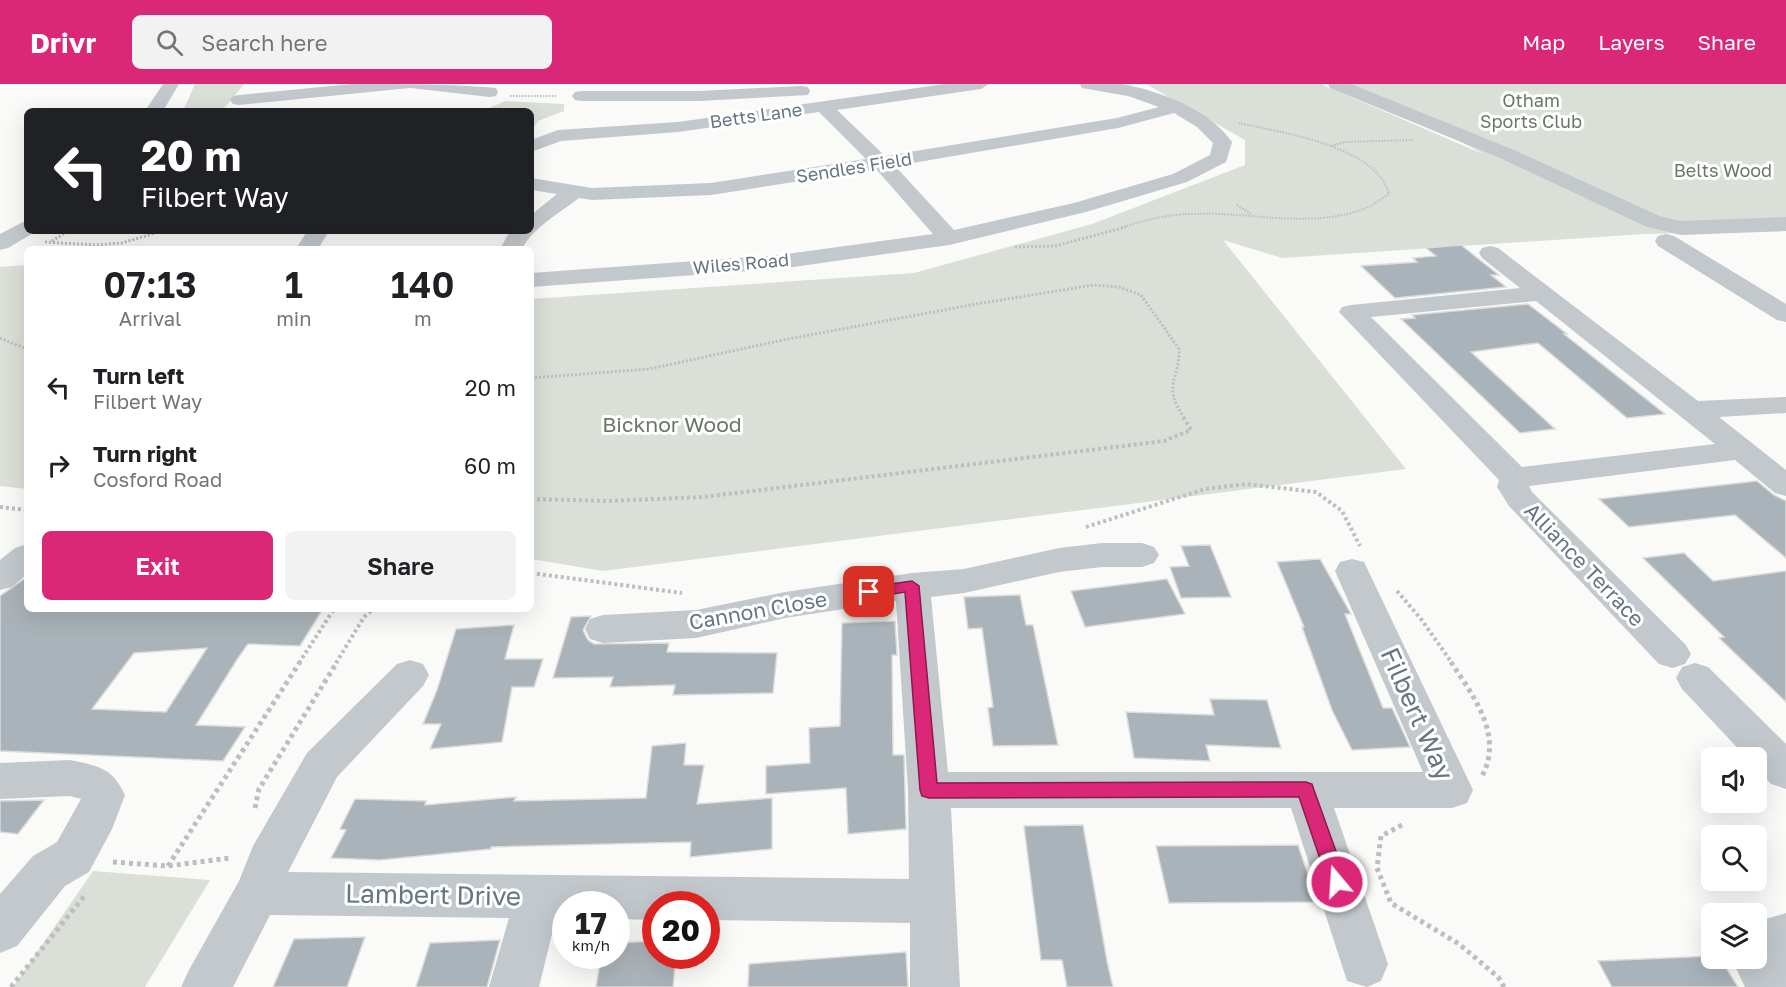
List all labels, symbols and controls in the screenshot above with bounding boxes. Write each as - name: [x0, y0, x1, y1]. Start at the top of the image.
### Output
- search box: [132, 15, 552, 69]
- text: Drivr: [30, 26, 96, 59]
- icon: search: [153, 26, 186, 59]
- text: Search here: [201, 29, 327, 56]
- text: Map: [1522, 29, 1565, 55]
- text: Layers: [1598, 29, 1665, 55]
- text: Share: [1698, 29, 1756, 55]
- park label: Otham Sports Club: [1480, 89, 1582, 132]
- street label: Betts Lane: [708, 98, 803, 132]
- text: 20 m: [141, 130, 241, 180]
- icon: left: [42, 132, 120, 210]
- street label: Sendles Field: [794, 147, 913, 187]
- park label: Belts Wood: [1674, 159, 1772, 181]
- text: Filbert Way: [141, 181, 289, 213]
- street label: Wiles Road: [692, 248, 790, 278]
- text: 07:13: [103, 263, 197, 306]
- text: 1: [285, 263, 303, 306]
- text: 140: [391, 263, 455, 306]
- text: Arrival: [119, 306, 181, 330]
- text: min: [276, 306, 312, 330]
- text: m: [414, 306, 432, 330]
- text: Turn left: [93, 362, 184, 389]
- icon: left: [42, 371, 75, 404]
- text: 20 m: [465, 374, 516, 401]
- text: Filbert Way: [93, 389, 202, 413]
- park label: Bicknor Wood: [602, 411, 742, 437]
- text: Turn right: [93, 440, 197, 467]
- icon: right: [42, 449, 75, 482]
- text: 60 m: [464, 452, 516, 479]
- text: Cosford Road: [93, 467, 222, 491]
- street label: Alliance Terrace: [1519, 497, 1650, 631]
- button: Exit: [42, 531, 273, 600]
- button: Share: [285, 531, 516, 600]
- pin: [843, 566, 894, 617]
- icon: arrive: [852, 575, 885, 608]
- street label: Cannon Close: [687, 585, 829, 635]
- street label: Filbert Way: [1374, 643, 1461, 785]
- map controls: [1701, 747, 1767, 969]
- button: sound: [1701, 747, 1767, 813]
- button: search: [1701, 825, 1767, 891]
- position arrow: [1305, 850, 1369, 914]
- street label: Lambert Drive: [345, 877, 521, 912]
- speed limit sign: 20: [642, 891, 720, 969]
- button: layers: [1701, 903, 1767, 969]
- text: 17: [575, 905, 607, 941]
- text: km/h: [572, 936, 610, 954]

